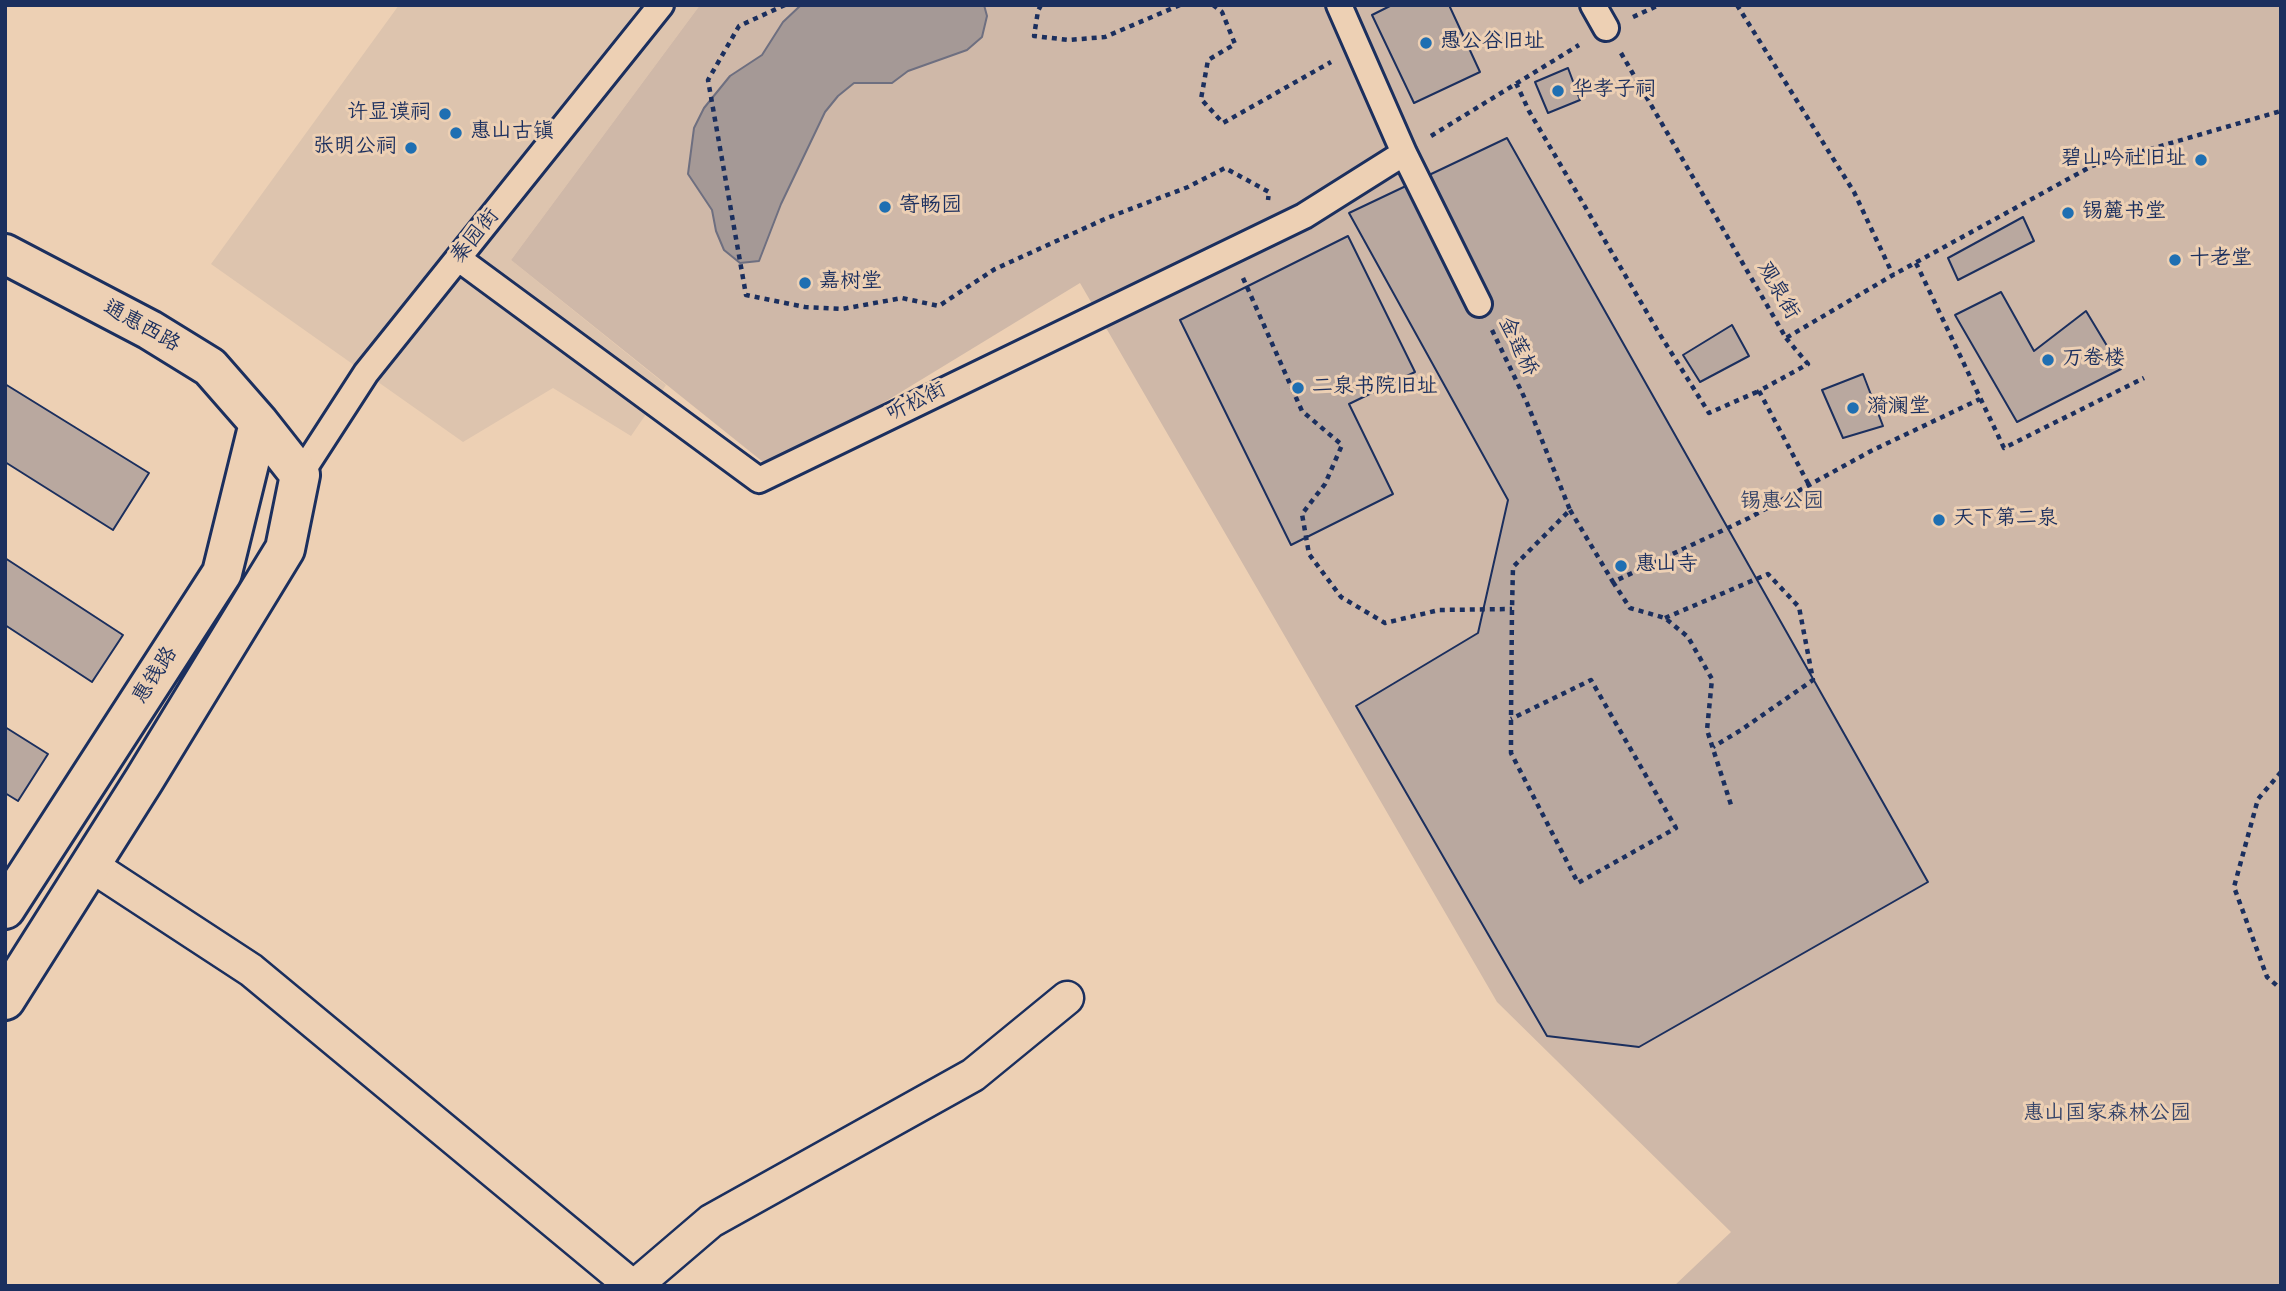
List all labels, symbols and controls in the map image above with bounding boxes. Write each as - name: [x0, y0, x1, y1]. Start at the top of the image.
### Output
- place label: 愚公谷旧址: [1440, 30, 1545, 56]
- marker: 愚公谷旧址: [1418, 35, 1434, 51]
- place label: 华孝子祠: [1572, 78, 1656, 104]
- marker: 华孝子祠: [1550, 83, 1566, 99]
- place label: 许显谟祠: [347, 101, 431, 127]
- marker: 许显谟祠: [437, 106, 453, 122]
- place label: 惠山古镇: [470, 120, 554, 146]
- marker: 惠山古镇: [448, 125, 464, 141]
- place label: 张明公祠: [313, 135, 397, 161]
- marker: 张明公祠: [403, 140, 419, 156]
- place label: 碧山吟社旧址: [2061, 147, 2187, 173]
- marker: 碧山吟社旧址: [2193, 152, 2209, 168]
- place label: 寄畅园: [899, 194, 962, 220]
- marker: 寄畅园: [877, 199, 893, 215]
- place label: 锡麓书堂: [2082, 200, 2166, 226]
- street label: 秦园街: [446, 205, 506, 269]
- marker: 锡麓书堂: [2060, 205, 2076, 221]
- place label: 十老堂: [2189, 247, 2252, 273]
- marker: 十老堂: [2167, 252, 2183, 268]
- street label: 观泉街: [1750, 257, 1804, 325]
- place label: 嘉树堂: [819, 270, 882, 296]
- marker: 嘉树堂: [797, 275, 813, 291]
- street label: 通惠西路: [98, 296, 184, 358]
- street label: 金莲桥: [1492, 313, 1542, 381]
- place label: 万卷楼: [2062, 347, 2125, 373]
- marker: 万卷楼: [2040, 352, 2056, 368]
- place label: 二泉书院旧址: [1312, 375, 1438, 401]
- street label: 听松街: [883, 378, 951, 428]
- marker: 二泉书院旧址: [1290, 380, 1306, 396]
- place label: 漪澜堂: [1867, 395, 1930, 421]
- marker: 漪澜堂: [1845, 400, 1861, 416]
- park label: 锡惠公园: [1740, 490, 1824, 516]
- place label: 天下第二泉: [1953, 507, 2058, 533]
- marker: 天下第二泉: [1931, 512, 1947, 528]
- place label: 惠山寺: [1635, 553, 1698, 579]
- marker: 惠山寺: [1613, 558, 1629, 574]
- street label: 惠钱路: [128, 643, 184, 709]
- park label: 惠山国家森林公园: [2023, 1102, 2191, 1128]

